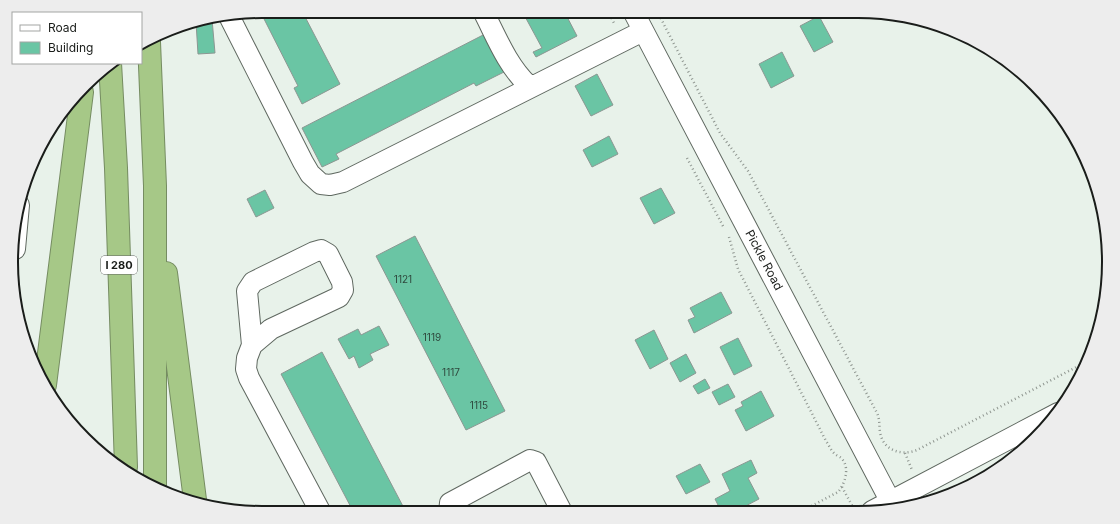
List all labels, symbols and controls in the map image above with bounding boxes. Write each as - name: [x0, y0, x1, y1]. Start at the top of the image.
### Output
- legend: [12, 12, 142, 64]
- text: Road: [48, 20, 77, 35]
- text: Building: [48, 40, 93, 55]
- street label: Pickle Road: [742, 227, 787, 293]
- road number: I 280: [101, 256, 137, 274]
- house number: 1121: [394, 273, 412, 285]
- house number: 1119: [423, 331, 441, 343]
- house number: 1117: [442, 366, 460, 378]
- house number: 1115: [470, 399, 488, 411]

